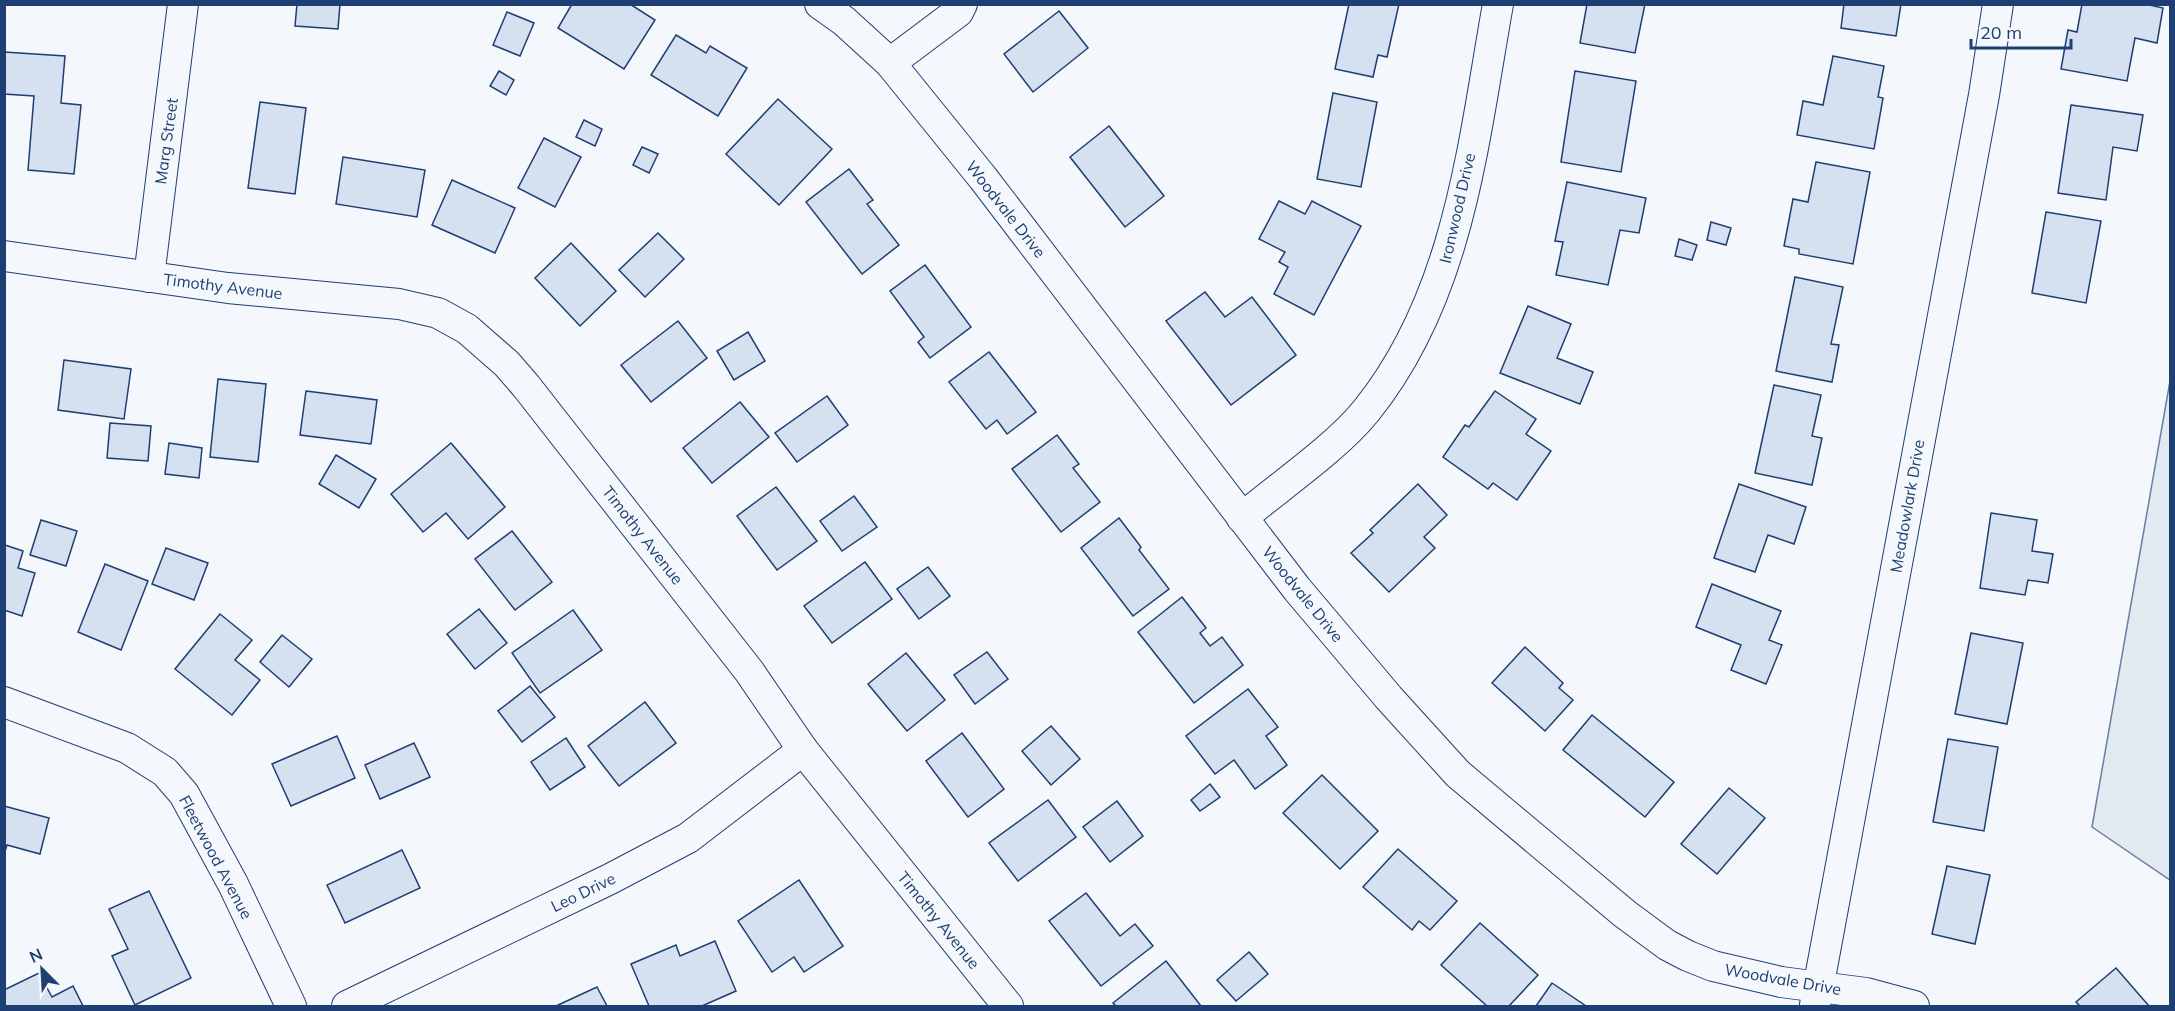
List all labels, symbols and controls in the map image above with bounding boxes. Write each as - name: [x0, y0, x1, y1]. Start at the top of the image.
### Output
- scale bar: [1971, 12, 2072, 50]
- text: 20 m: [1980, 21, 2022, 44]
- street label: Marg Street: [150, 96, 182, 186]
- street label: Ironwood Drive: [1435, 151, 1479, 265]
- street label: Woodvale Drive: [962, 156, 1050, 262]
- street label: Timothy Avenue: [162, 269, 284, 303]
- street label: Meadowlark Drive: [1885, 438, 1929, 574]
- street label: Timothy Avenue: [598, 482, 688, 588]
- street label: Woodvale Drive: [1258, 542, 1348, 646]
- street label: Fleetwood Avenue: [175, 792, 257, 922]
- street label: Timothy Avenue: [894, 867, 984, 973]
- street label: Leo Drive: [547, 868, 619, 916]
- north arrow: [12, 939, 72, 999]
- text: N: [26, 944, 45, 967]
- street label: Woodvale Drive: [1723, 959, 1843, 999]

